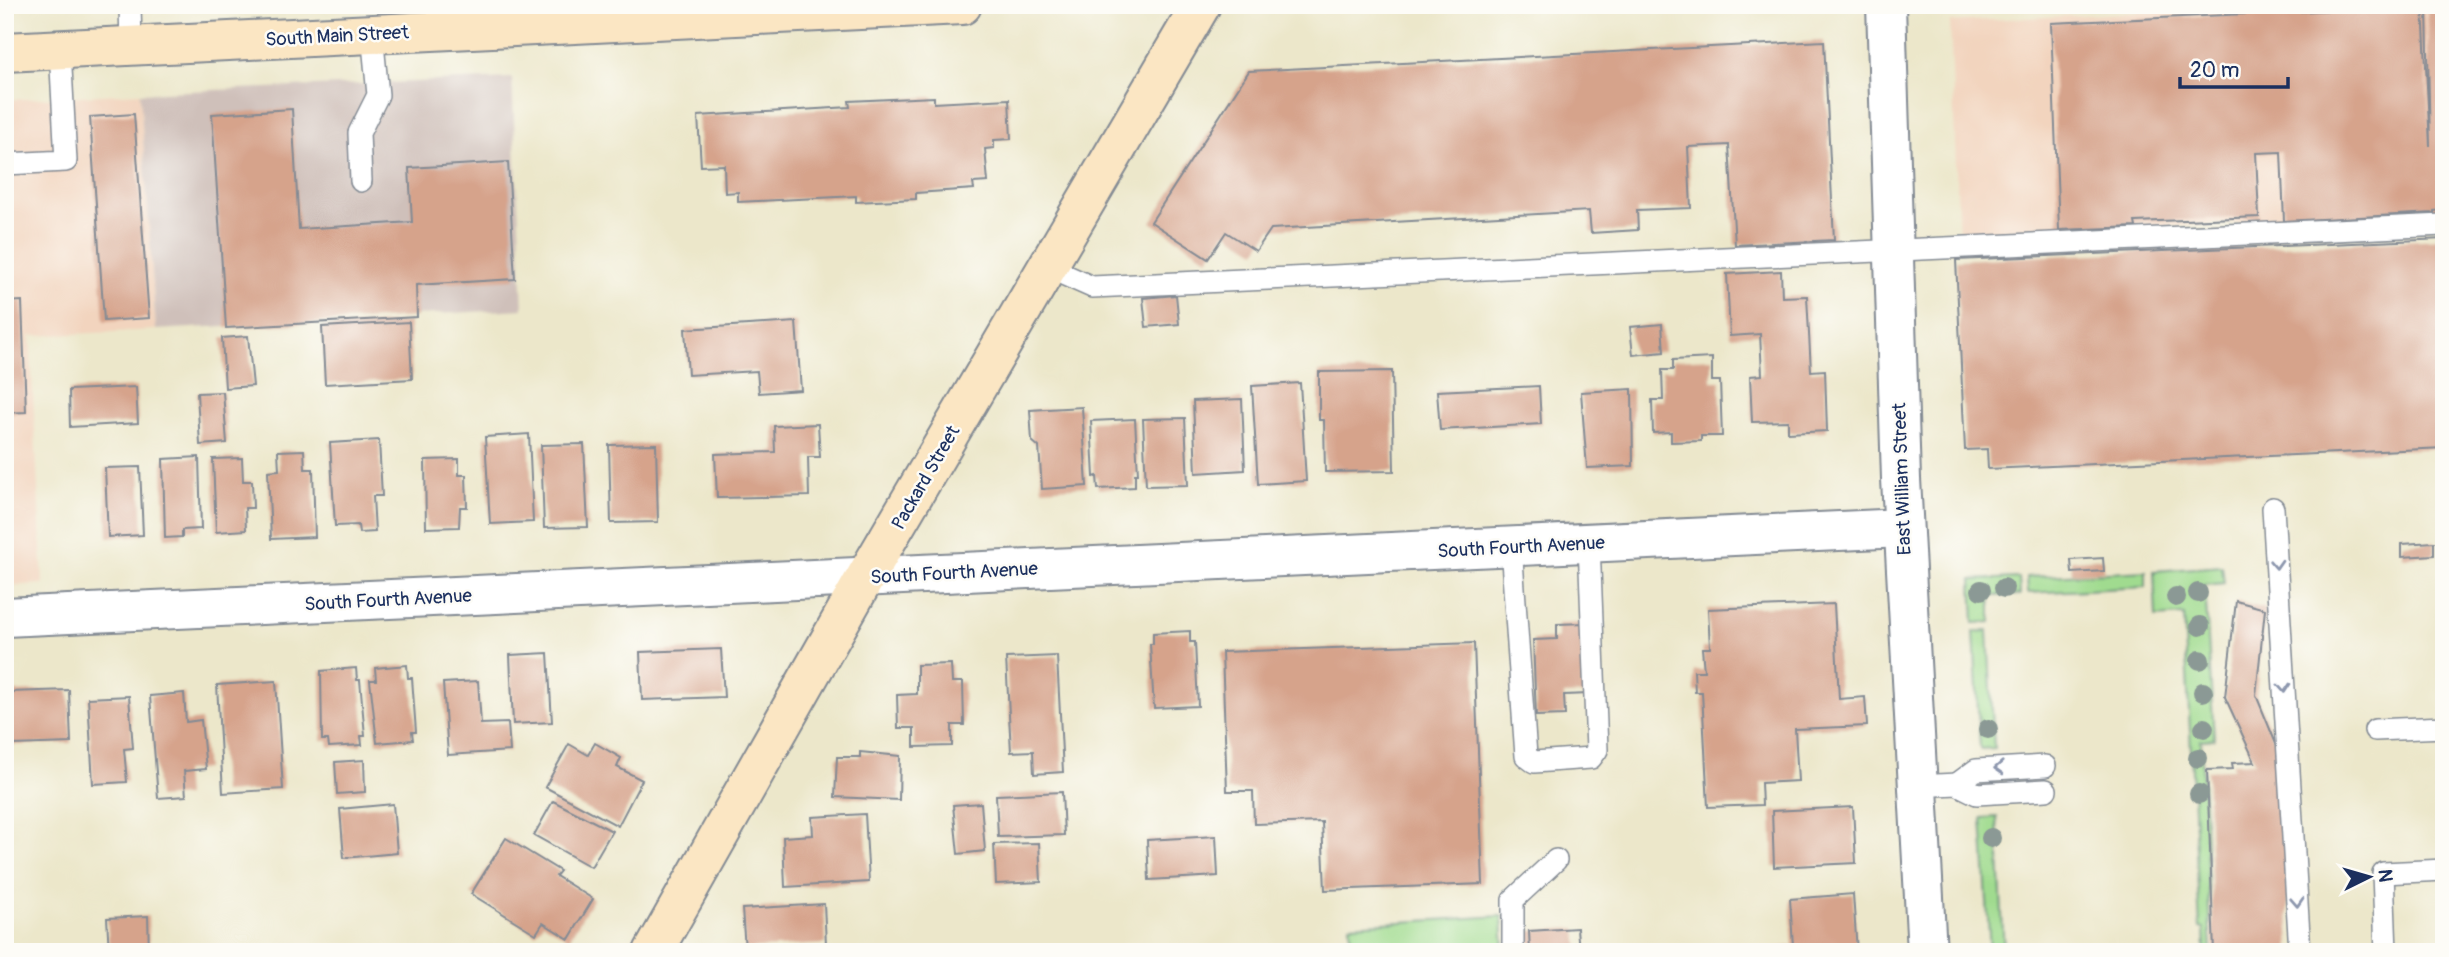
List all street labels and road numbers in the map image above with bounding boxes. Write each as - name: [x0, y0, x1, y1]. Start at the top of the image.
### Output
- street label: South Main Street: [265, 20, 410, 52]
- street label: East William Street: [1887, 402, 1917, 556]
- street label: Packard Street: [886, 421, 966, 534]
- street label: South Fourth Avenue: [1437, 531, 1606, 563]
- street label: South Fourth Avenue: [870, 557, 1039, 589]
- street label: South Fourth Avenue: [304, 584, 473, 616]

